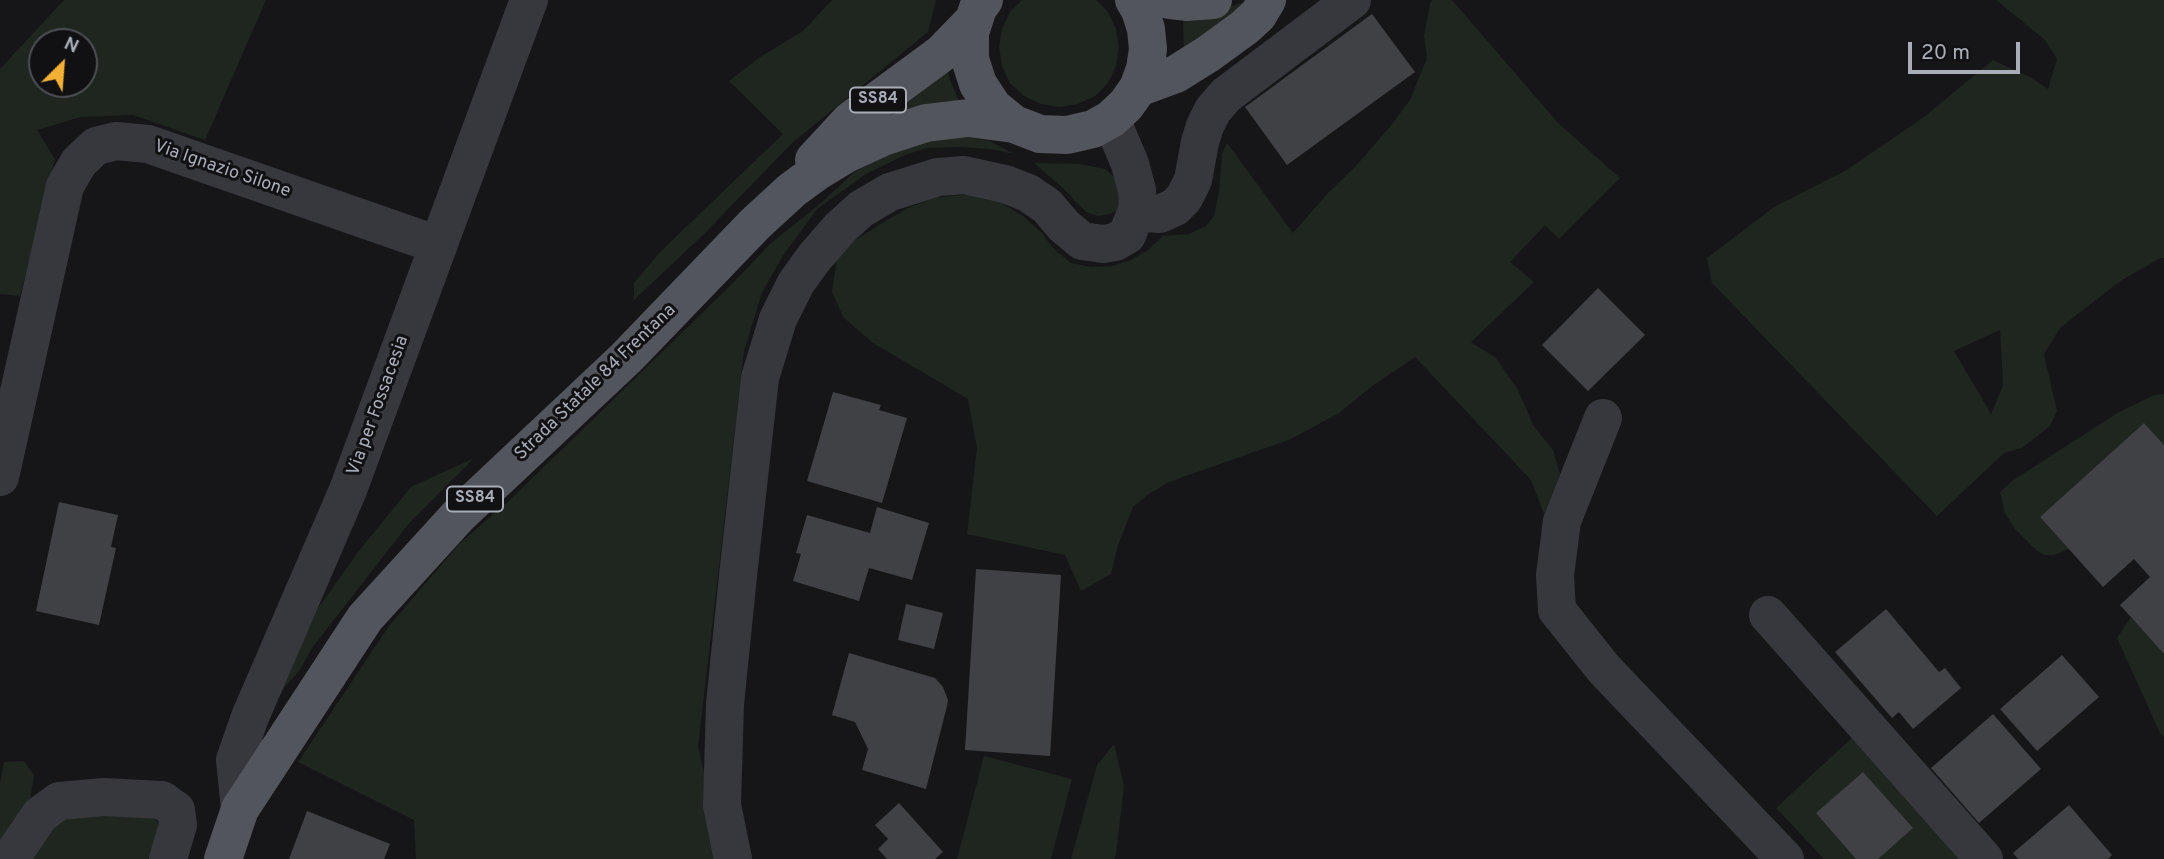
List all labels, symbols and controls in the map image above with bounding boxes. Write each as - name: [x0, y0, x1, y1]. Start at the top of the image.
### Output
- north arrow: [28, 28, 98, 98]
- scale bar: [1912, 28, 2024, 72]
- text: N: [60, 32, 82, 60]
- text: 20 m: [1921, 40, 1970, 67]
- road number: SS84: [850, 88, 906, 113]
- street label: Via Ignazio Silone: [151, 136, 293, 204]
- street label: Strada Statale 84 Frentana: [511, 300, 681, 466]
- street label: Via per Fossacesia: [344, 333, 414, 479]
- road number: SS84: [447, 486, 503, 512]

